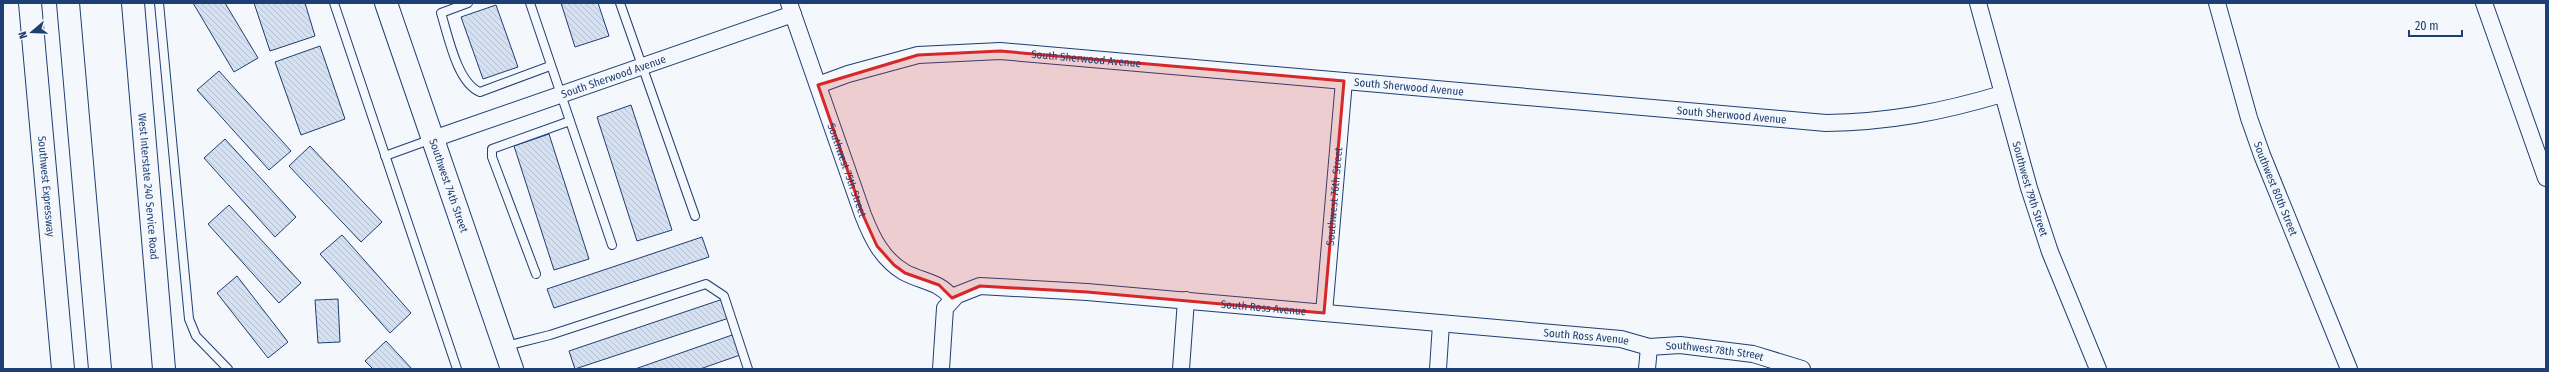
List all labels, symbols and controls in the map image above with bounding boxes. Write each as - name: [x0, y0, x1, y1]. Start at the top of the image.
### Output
- north arrow: [12, 12, 52, 52]
- scale bar: [2409, 12, 2462, 38]
- text: 20 m: [2415, 19, 2439, 33]
- text: N: [16, 30, 30, 40]
- street label: South Sherwood Avenue: [1031, 48, 1141, 70]
- street label: South Sherwood Avenue: [559, 53, 668, 101]
- street label: South Sherwood Avenue: [1353, 76, 1464, 98]
- street label: South Sherwood Avenue: [1676, 104, 1787, 127]
- street label: West Interstate 240 Service Road: [135, 113, 161, 260]
- street label: Southwest 75th Street: [825, 122, 869, 219]
- street label: Southwest Expressway: [35, 135, 57, 237]
- street label: Southwest 74th Street: [426, 137, 471, 235]
- street label: Southwest 79th Street: [2009, 140, 2051, 239]
- street label: Southwest 80th Street: [2251, 140, 2300, 238]
- street label: Southwest 76th Street: [1324, 146, 1345, 246]
- street label: South Ross Avenue: [1220, 298, 1307, 318]
- street label: South Ross Avenue: [1543, 326, 1630, 348]
- street label: Southwest 78th Street: [1665, 339, 1766, 364]

